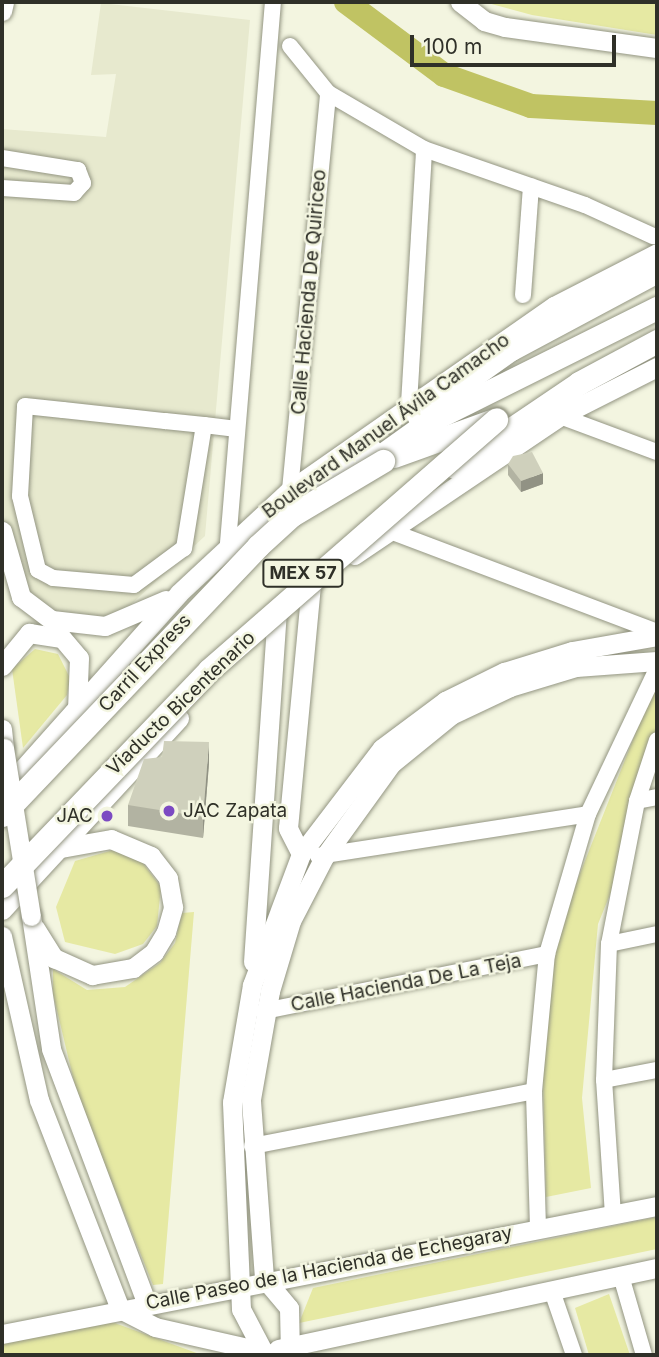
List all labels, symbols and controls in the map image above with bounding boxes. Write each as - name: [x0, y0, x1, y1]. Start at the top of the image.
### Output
- scale bar: [414, 21, 620, 65]
- text: 100 m: [423, 34, 482, 59]
- street label: Calle Hacienda De Quiriceo: [287, 168, 331, 416]
- street label: Boulevard Manuel Ávila Camacho: [258, 329, 514, 523]
- road number: MEX 57: [261, 558, 345, 588]
- street label: Carril Express: [94, 609, 196, 717]
- street label: Viaducto Bicentenario: [102, 626, 260, 780]
- place label: JAC Zapata: [183, 800, 287, 822]
- marker: JAC Zapata: [161, 803, 177, 819]
- place label: JAC: [56, 805, 93, 827]
- marker: JAC: [99, 808, 115, 824]
- street label: Calle Hacienda De La Teja: [289, 949, 523, 1017]
- street label: Calle Paseo de la Hacienda de Echegaray: [144, 1221, 514, 1315]

